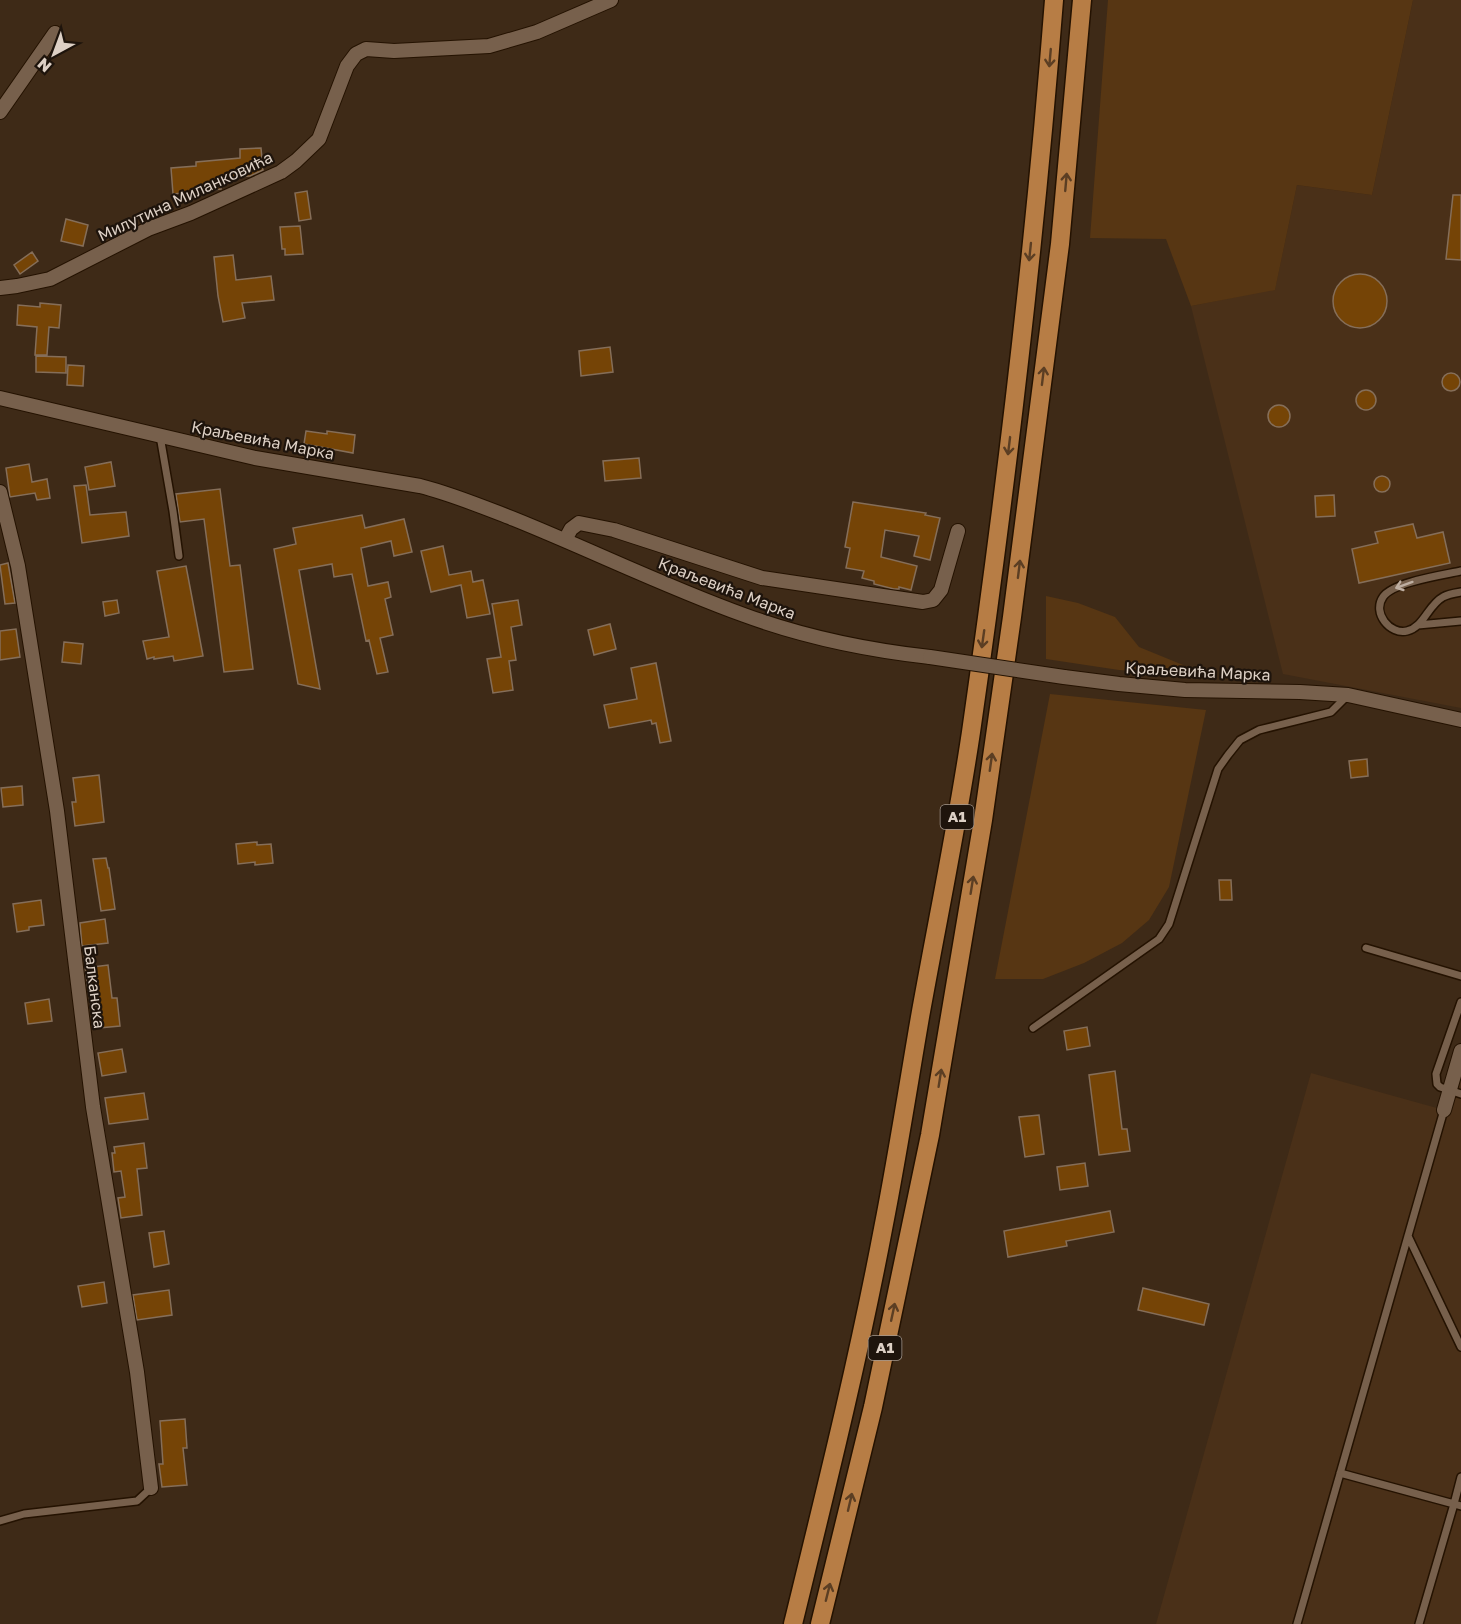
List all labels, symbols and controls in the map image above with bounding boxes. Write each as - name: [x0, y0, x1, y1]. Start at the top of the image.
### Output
- north arrow: [24, 24, 84, 84]
- one-way arrow: [1044, 48, 1055, 68]
- text: N: [33, 54, 55, 77]
- street label: Милутина Миланковића: [94, 147, 276, 245]
- one-way arrow: [1060, 172, 1071, 192]
- one-way arrow: [1024, 242, 1035, 262]
- one-way arrow: [1038, 366, 1049, 386]
- street label: Краљевића Марка: [190, 416, 336, 464]
- one-way arrow: [1003, 436, 1014, 456]
- street label: Краљевића Марка: [656, 553, 798, 623]
- one-way arrow: [1013, 560, 1024, 579]
- one-way arrow: [1396, 581, 1414, 592]
- one-way arrow: [977, 629, 988, 649]
- street label: Краљевића Марка: [1125, 657, 1271, 685]
- one-way arrow: [986, 753, 997, 772]
- road number: A1: [940, 805, 974, 829]
- one-way arrow: [966, 876, 977, 896]
- street label: Балканска: [80, 944, 110, 1030]
- one-way arrow: [935, 1068, 946, 1088]
- one-way arrow: [888, 1303, 899, 1322]
- road number: A1: [868, 1336, 902, 1360]
- one-way arrow: [845, 1493, 856, 1513]
- one-way arrow: [823, 1582, 835, 1601]

